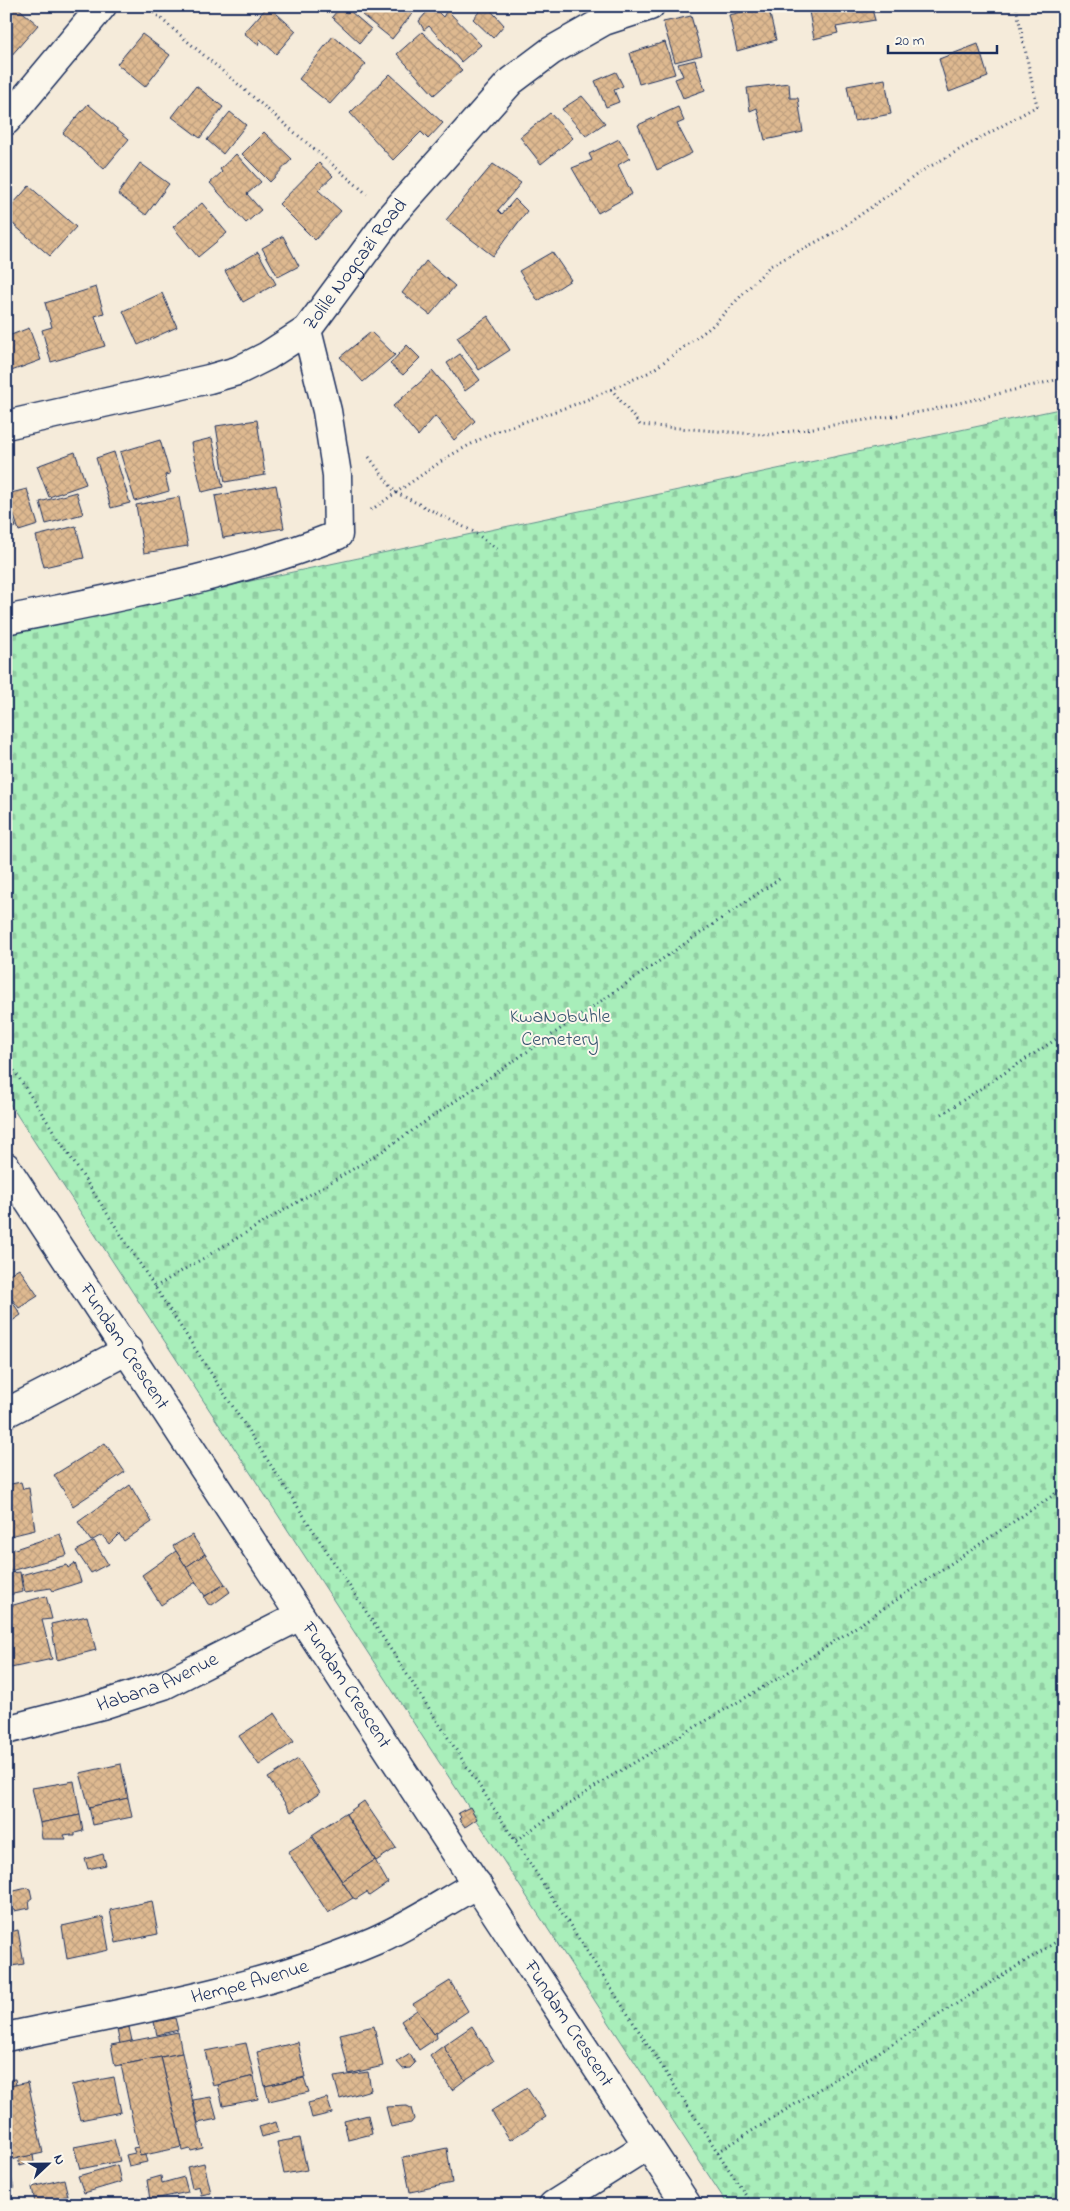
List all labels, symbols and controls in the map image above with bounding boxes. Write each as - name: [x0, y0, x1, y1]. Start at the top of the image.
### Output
- scale bar: [888, 22, 996, 54]
- text: 20 m: [895, 30, 925, 52]
- street label: Zolile Nogcazi Road: [297, 192, 415, 337]
- park label: KwaNobuhle Cemetery: [510, 1003, 610, 1055]
- street label: Fundam Crescent: [71, 1277, 176, 1416]
- street label: Fundam Crescent: [293, 1615, 398, 1755]
- street label: Habana Avenue: [93, 1645, 223, 1720]
- street label: Hempe Avenue: [188, 1952, 313, 2012]
- street label: Fundam Crescent: [515, 1954, 621, 2093]
- north arrow: [22, 2138, 72, 2188]
- text: N: [47, 2151, 70, 2168]

